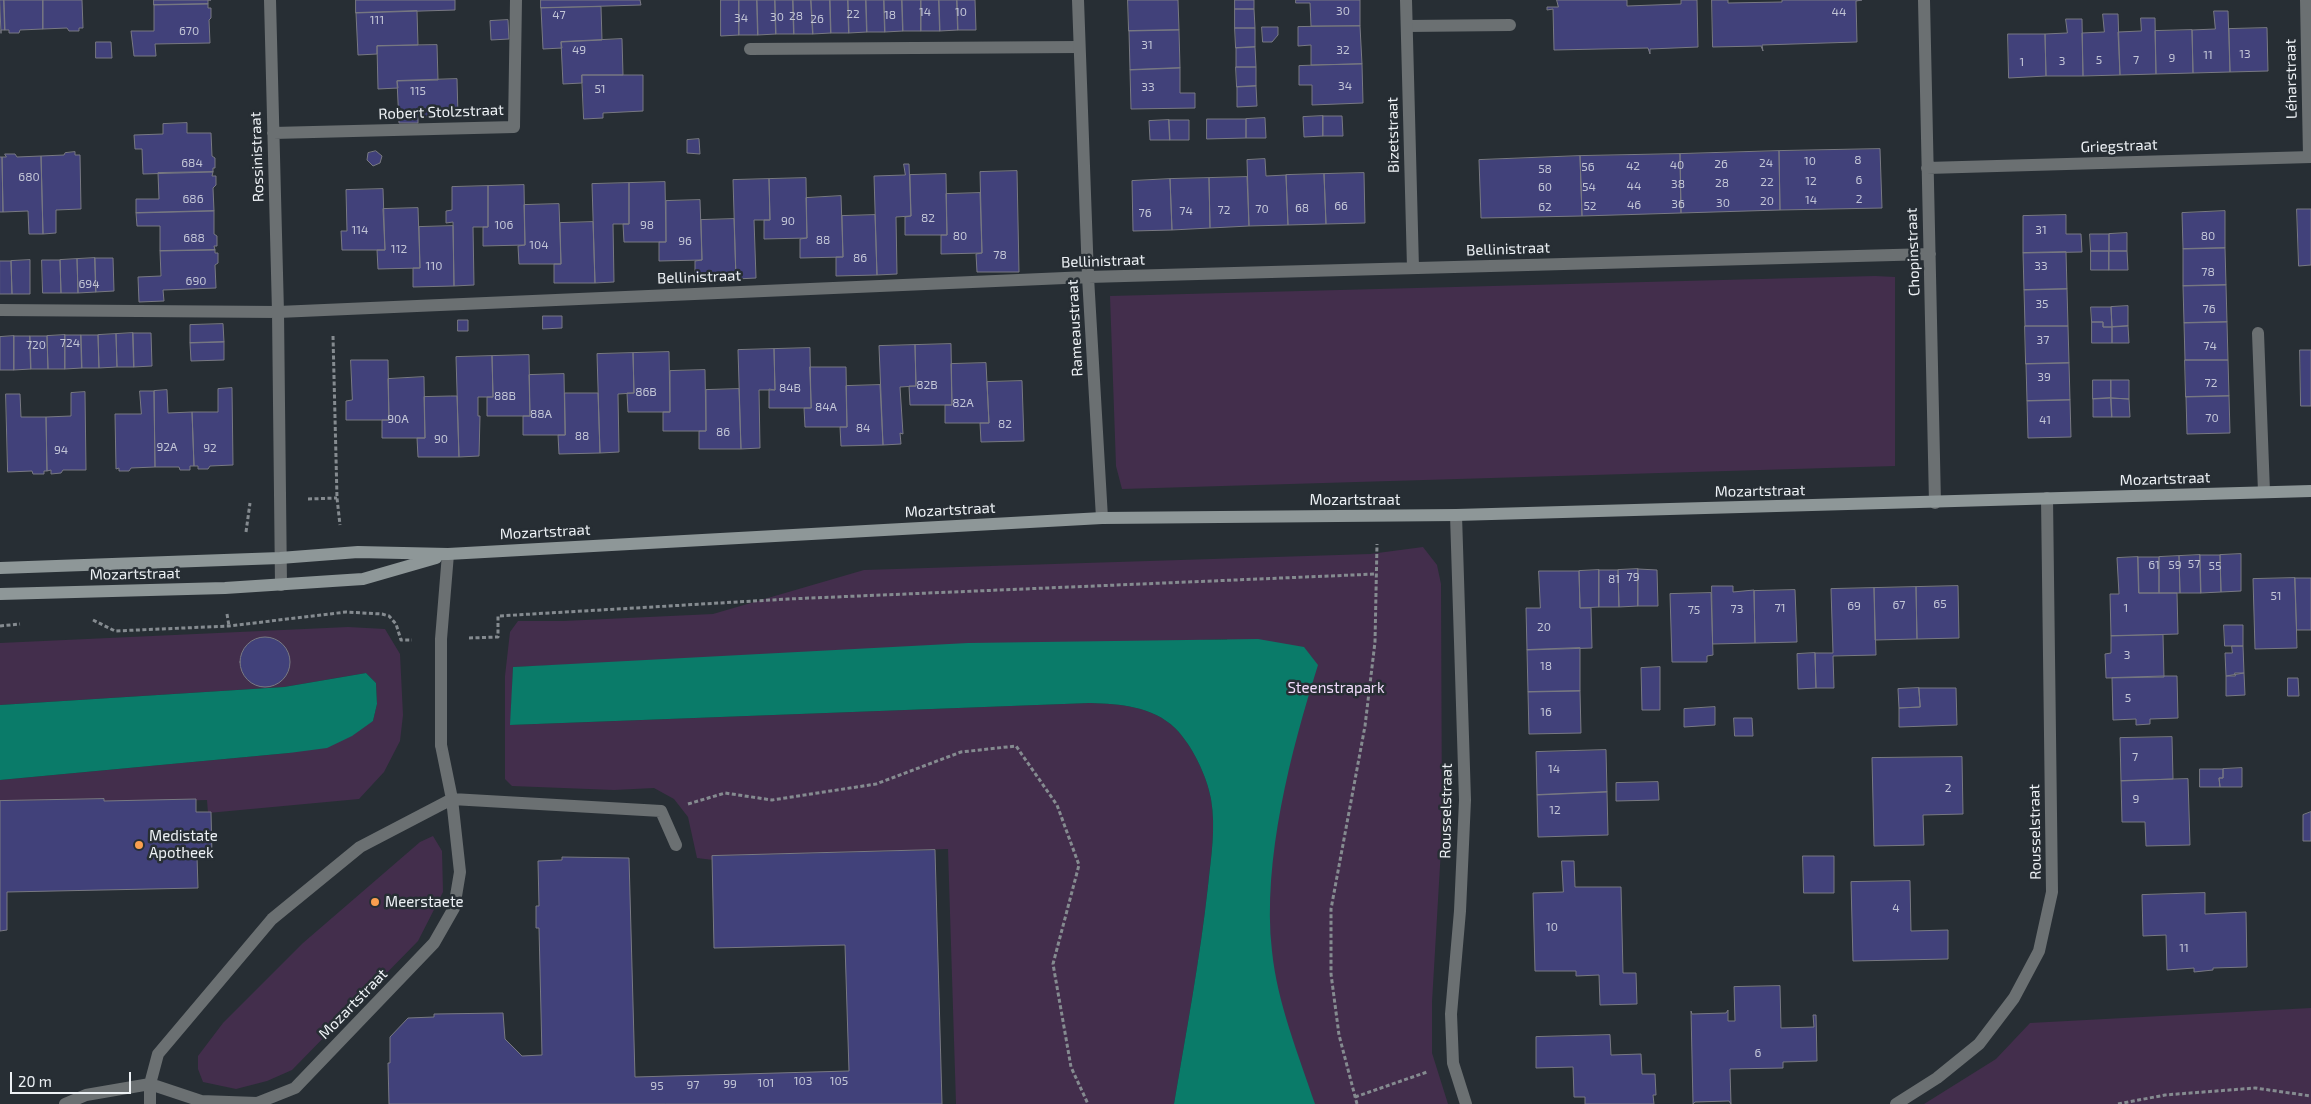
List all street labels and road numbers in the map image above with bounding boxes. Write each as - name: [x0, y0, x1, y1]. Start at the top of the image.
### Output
- street label: Léharstraat: [2281, 39, 2301, 119]
- street label: Bizetstraat: [1383, 97, 1403, 173]
- street label: Robert Stolzstraat: [378, 101, 504, 123]
- street label: Rossinistraat: [246, 111, 268, 203]
- street label: Griegstraat: [2080, 136, 2158, 156]
- street label: Chopinstraat: [1902, 207, 1924, 297]
- street label: Bellinistraat: [1466, 239, 1550, 259]
- street label: Bellinistraat: [1061, 251, 1145, 271]
- street label: Bellinistraat: [657, 267, 741, 287]
- street label: Rameaustraat: [1063, 279, 1087, 377]
- street label: Mozartstraat: [2119, 468, 2211, 490]
- street label: Mozartstraat: [1714, 481, 1806, 501]
- street label: Mozartstraat: [1310, 491, 1400, 509]
- street label: Mozartstraat: [904, 499, 996, 521]
- street label: Mozartstraat: [499, 521, 591, 543]
- street label: Mozartstraat: [89, 564, 181, 584]
- street label: Rousselstraat: [1436, 763, 1456, 859]
- street label: Rousselstraat: [2025, 784, 2045, 880]
- street label: Mozartstraat: [315, 965, 391, 1043]

